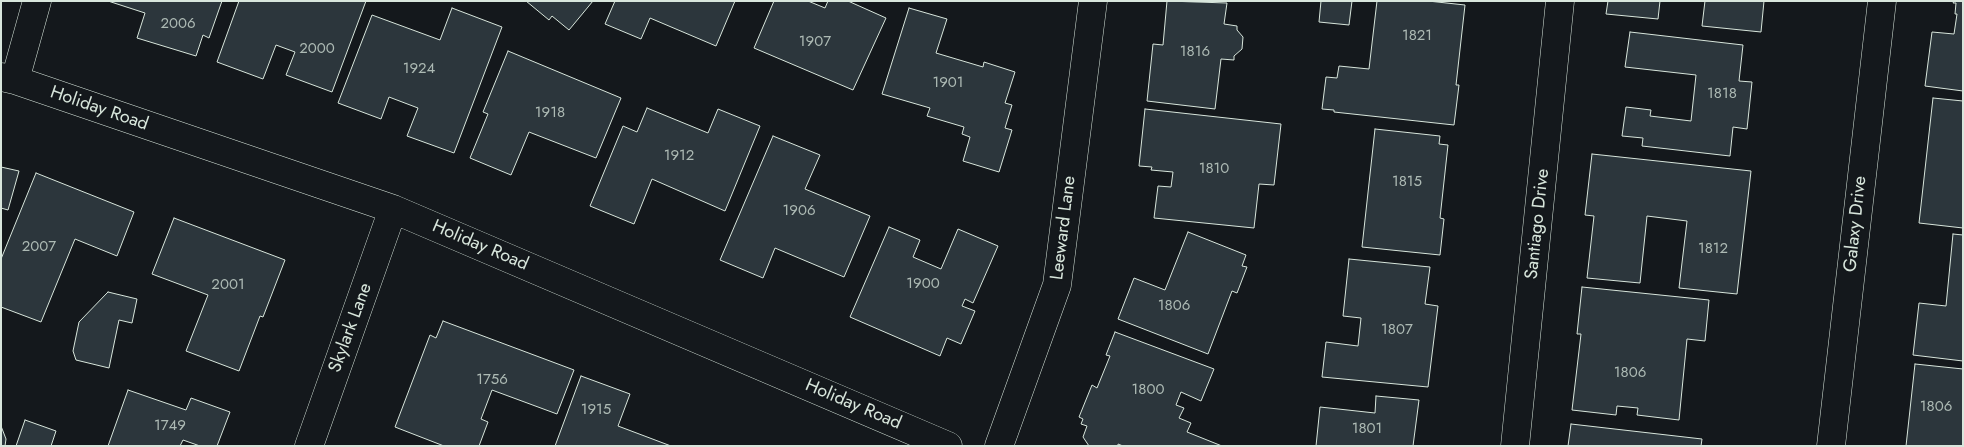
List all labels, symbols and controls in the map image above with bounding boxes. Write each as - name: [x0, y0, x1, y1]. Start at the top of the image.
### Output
- house number: 2006: [160, 15, 196, 33]
- house number: 1821: [1402, 27, 1432, 45]
- house number: 1907: [799, 33, 831, 51]
- house number: 2000: [299, 40, 335, 58]
- house number: 1816: [1180, 43, 1210, 61]
- house number: 1924: [403, 60, 435, 78]
- house number: 1901: [932, 74, 964, 92]
- street label: Holiday Road: [47, 82, 151, 136]
- house number: 1818: [1707, 85, 1737, 103]
- house number: 1918: [535, 104, 565, 122]
- house number: 1912: [664, 147, 694, 165]
- house number: 1810: [1199, 160, 1229, 178]
- street label: Santiago Drive: [1521, 168, 1555, 280]
- house number: 1815: [1392, 173, 1422, 191]
- street label: Leeward Lane: [1047, 175, 1081, 281]
- street label: Galaxy Drive: [1840, 175, 1872, 273]
- house number: 1906: [782, 202, 816, 220]
- street label: Holiday Road: [429, 216, 531, 276]
- house number: 2007: [22, 238, 56, 256]
- house number: 1812: [1698, 240, 1728, 258]
- house number: 1900: [906, 275, 940, 293]
- house number: 2001: [211, 276, 245, 294]
- street label: Skylark Lane: [325, 280, 377, 376]
- house number: 1806: [1158, 297, 1190, 315]
- house number: 1807: [1381, 321, 1413, 339]
- house number: 1806: [1614, 364, 1646, 382]
- house number: 1756: [476, 371, 508, 389]
- street label: Holiday Road: [802, 375, 904, 435]
- house number: 1800: [1132, 381, 1164, 399]
- house number: 1806: [1920, 398, 1952, 416]
- house number: 1915: [581, 401, 611, 419]
- house number: 1749: [154, 417, 186, 435]
- house number: 1801: [1352, 420, 1382, 438]

